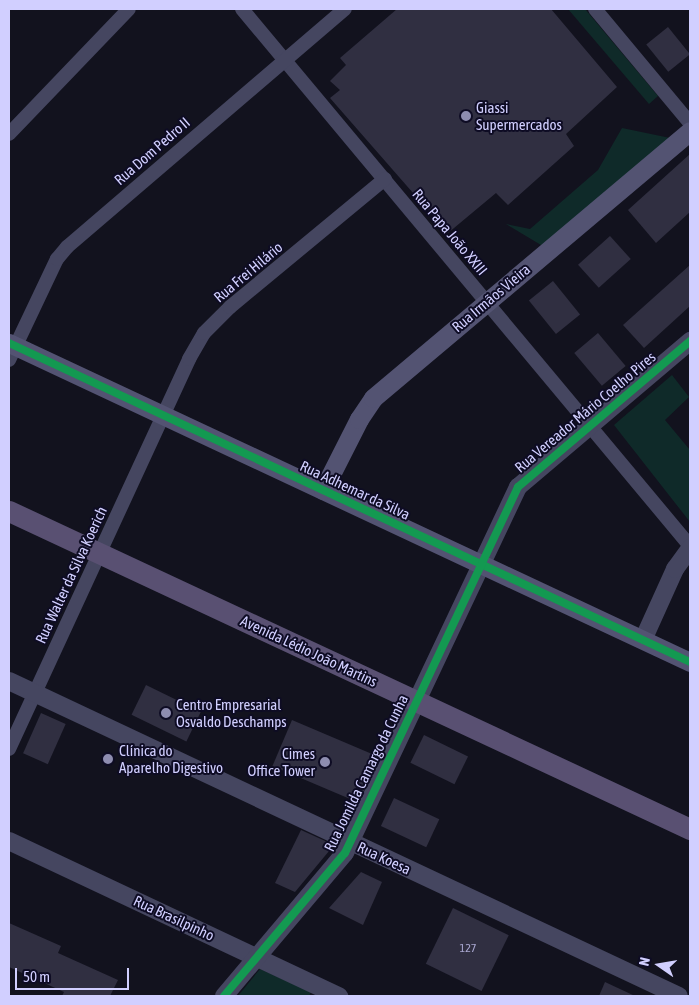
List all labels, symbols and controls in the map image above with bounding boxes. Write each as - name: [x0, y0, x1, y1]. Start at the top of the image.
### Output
- place label: Giassi Supermercados: [476, 98, 562, 133]
- marker: Giassi Supermercados: [460, 110, 472, 122]
- street label: Rua Dom Pedro II: [111, 113, 193, 189]
- street label: Rua Papa João XXIII: [409, 185, 491, 279]
- street label: Rua Frei Hilário: [210, 238, 286, 306]
- street label: Rua Irmãos Vieira: [448, 260, 534, 336]
- street label: Rua Vereador Mário Coelho Pires: [511, 348, 659, 476]
- street label: Rua Adhemar da Silva: [297, 457, 413, 523]
- street label: Rua Walter da Silva Koerich: [31, 504, 111, 646]
- street label: Avenida Lédio João Martins: [238, 611, 380, 691]
- street label: Rua Jomilda Camargo da Cunha: [320, 692, 412, 854]
- place label: Centro Empresarial Osvaldo Deschamps: [176, 695, 287, 730]
- marker: Centro Empresarial Osvaldo Deschamps: [160, 707, 172, 719]
- place label: Clínica do Aparelho Digestivo: [119, 741, 223, 776]
- place label: Cimes Office Tower: [248, 744, 315, 779]
- marker: Clínica do Aparelho Digestivo: [101, 752, 115, 766]
- marker: Cimes Office Tower: [319, 756, 331, 768]
- street label: Rua Koesa: [354, 838, 414, 878]
- street label: Rua Brasilpinho: [131, 891, 217, 945]
- north arrow: [634, 940, 684, 990]
- house number: 127: [460, 942, 476, 956]
- text: N: [636, 956, 653, 967]
- scale bar: [18, 958, 131, 990]
- text: 50 m: [23, 968, 50, 985]

